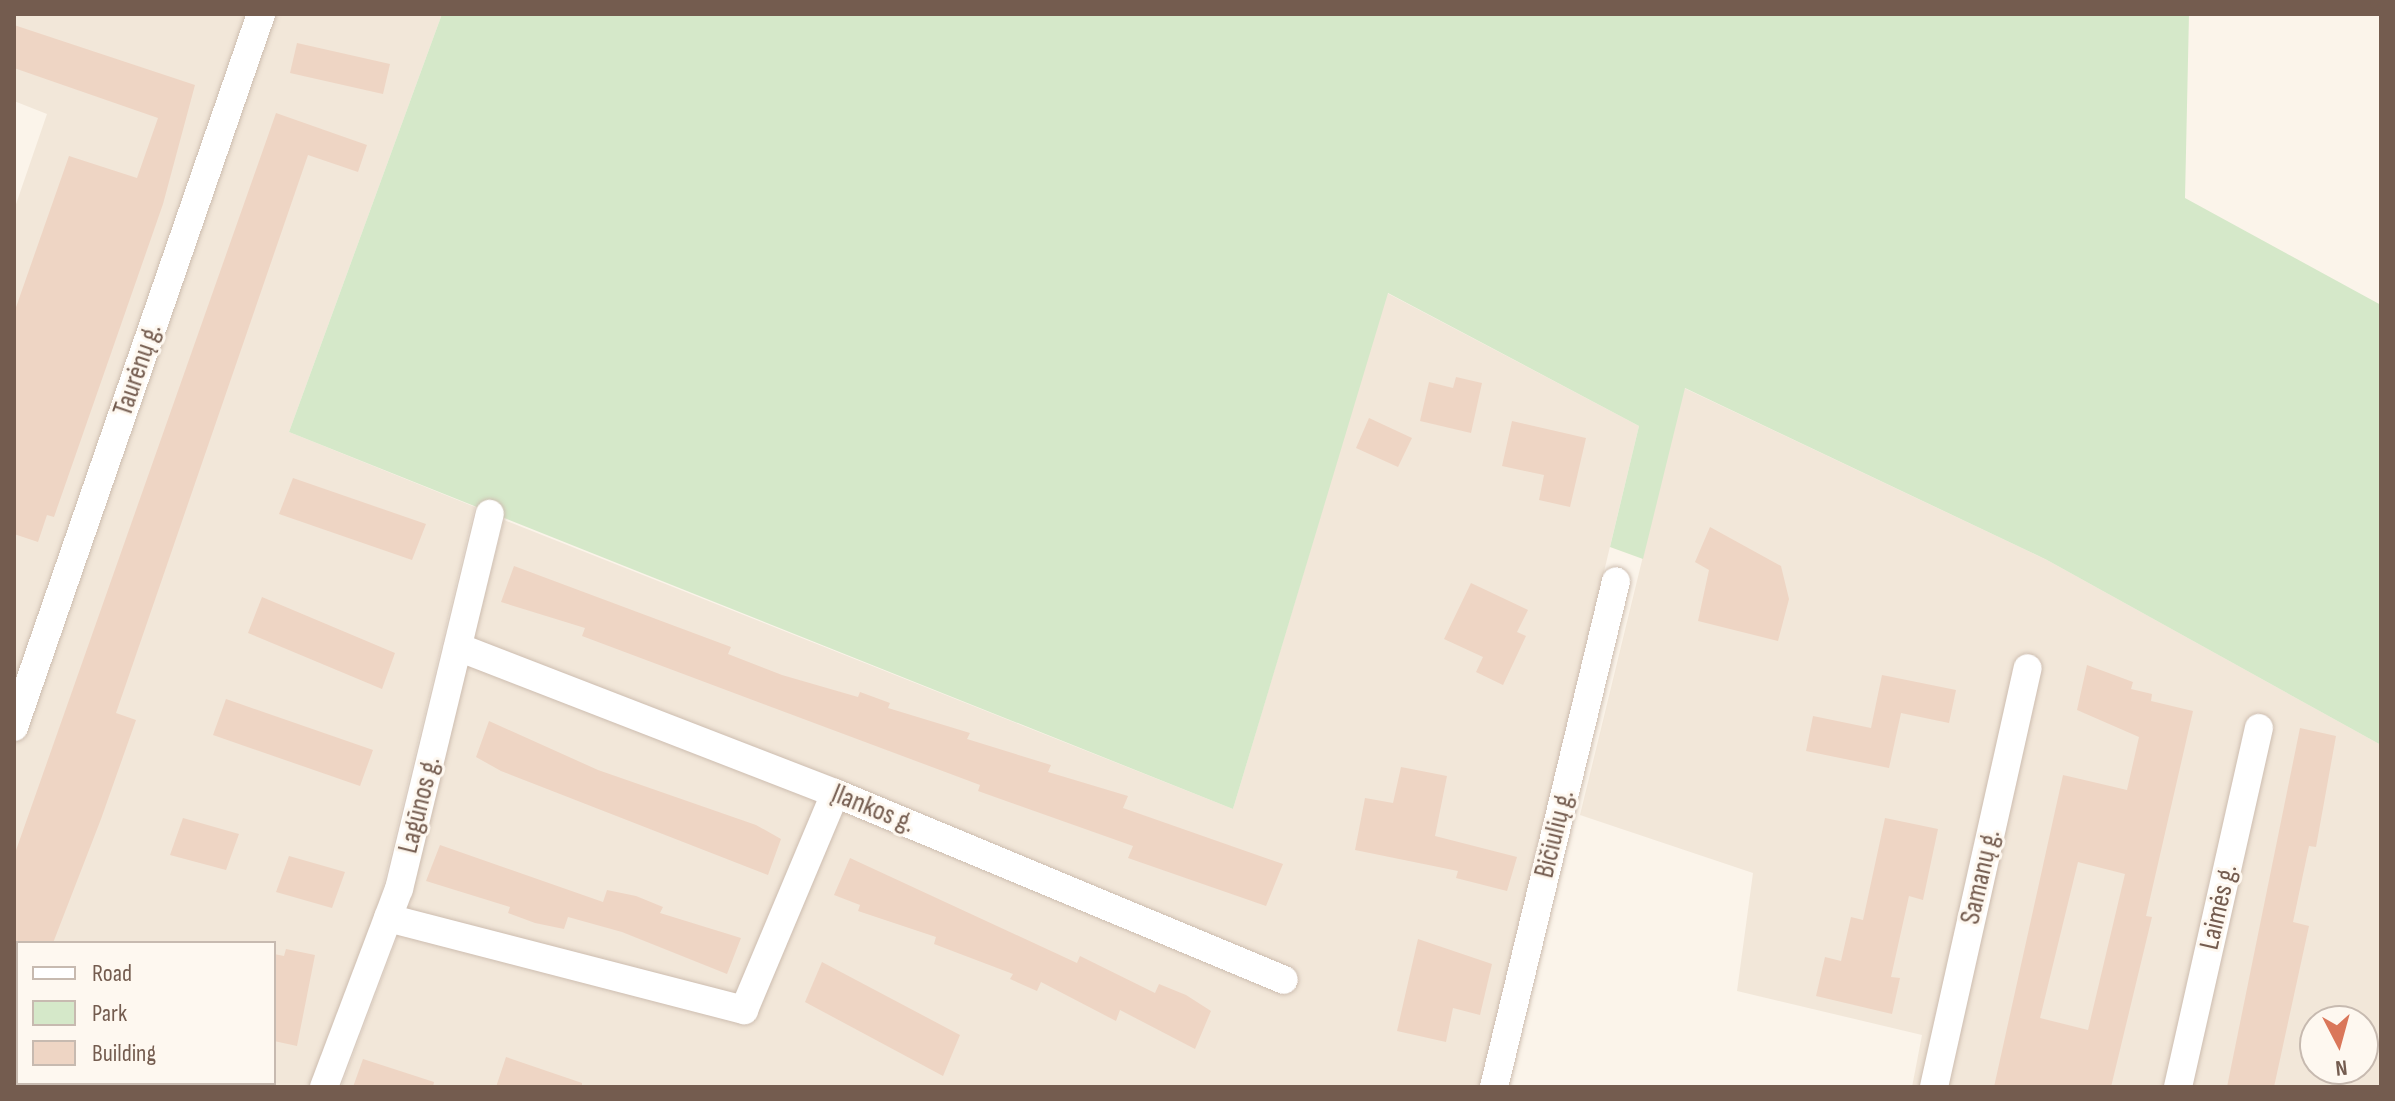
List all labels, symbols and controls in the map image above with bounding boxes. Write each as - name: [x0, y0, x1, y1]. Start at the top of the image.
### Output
- street label: Taurėnų g.: [107, 319, 169, 421]
- street label: Lagūnos g.: [392, 753, 448, 857]
- street label: Įlankos g.: [827, 777, 919, 841]
- street label: Bičiulių g.: [1528, 787, 1582, 881]
- street label: Samanų g.: [1954, 826, 2008, 928]
- street label: Laimės g.: [2193, 861, 2245, 953]
- legend: [16, 941, 276, 1085]
- text: Road: [92, 959, 132, 988]
- text: Park: [92, 999, 127, 1028]
- north arrow: [2299, 1005, 2379, 1085]
- text: Building: [92, 1039, 156, 1068]
- text: N: [2334, 1053, 2349, 1081]

